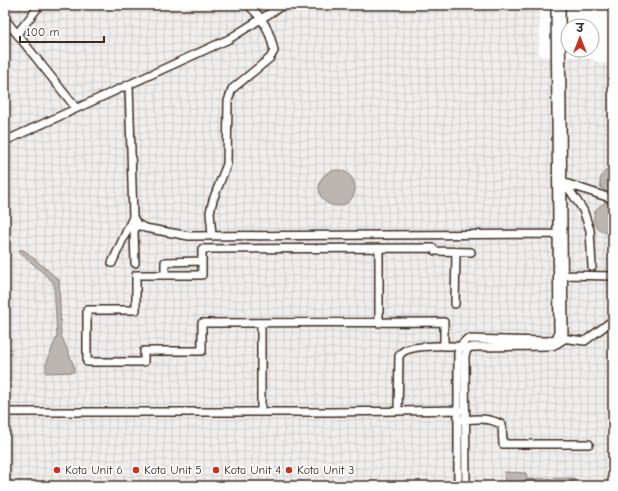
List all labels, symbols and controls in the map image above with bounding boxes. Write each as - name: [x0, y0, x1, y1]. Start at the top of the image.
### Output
- scale bar: [20, 18, 104, 44]
- north arrow: [560, 18, 600, 58]
- text: उ: [575, 22, 585, 35]
- text: 100 m: [26, 25, 59, 39]
- place label: Kota Unit 6: [65, 463, 123, 477]
- place label: Kota Unit 5: [144, 463, 202, 477]
- place label: Kota Unit 4: [224, 463, 281, 477]
- place label: Kota Unit 3: [297, 463, 354, 477]
- marker: Kota Unit 6: [52, 465, 62, 475]
- marker: Kota Unit 5: [131, 465, 141, 475]
- marker: Kota Unit 4: [211, 465, 221, 475]
- marker: Kota Unit 3: [284, 465, 294, 475]

